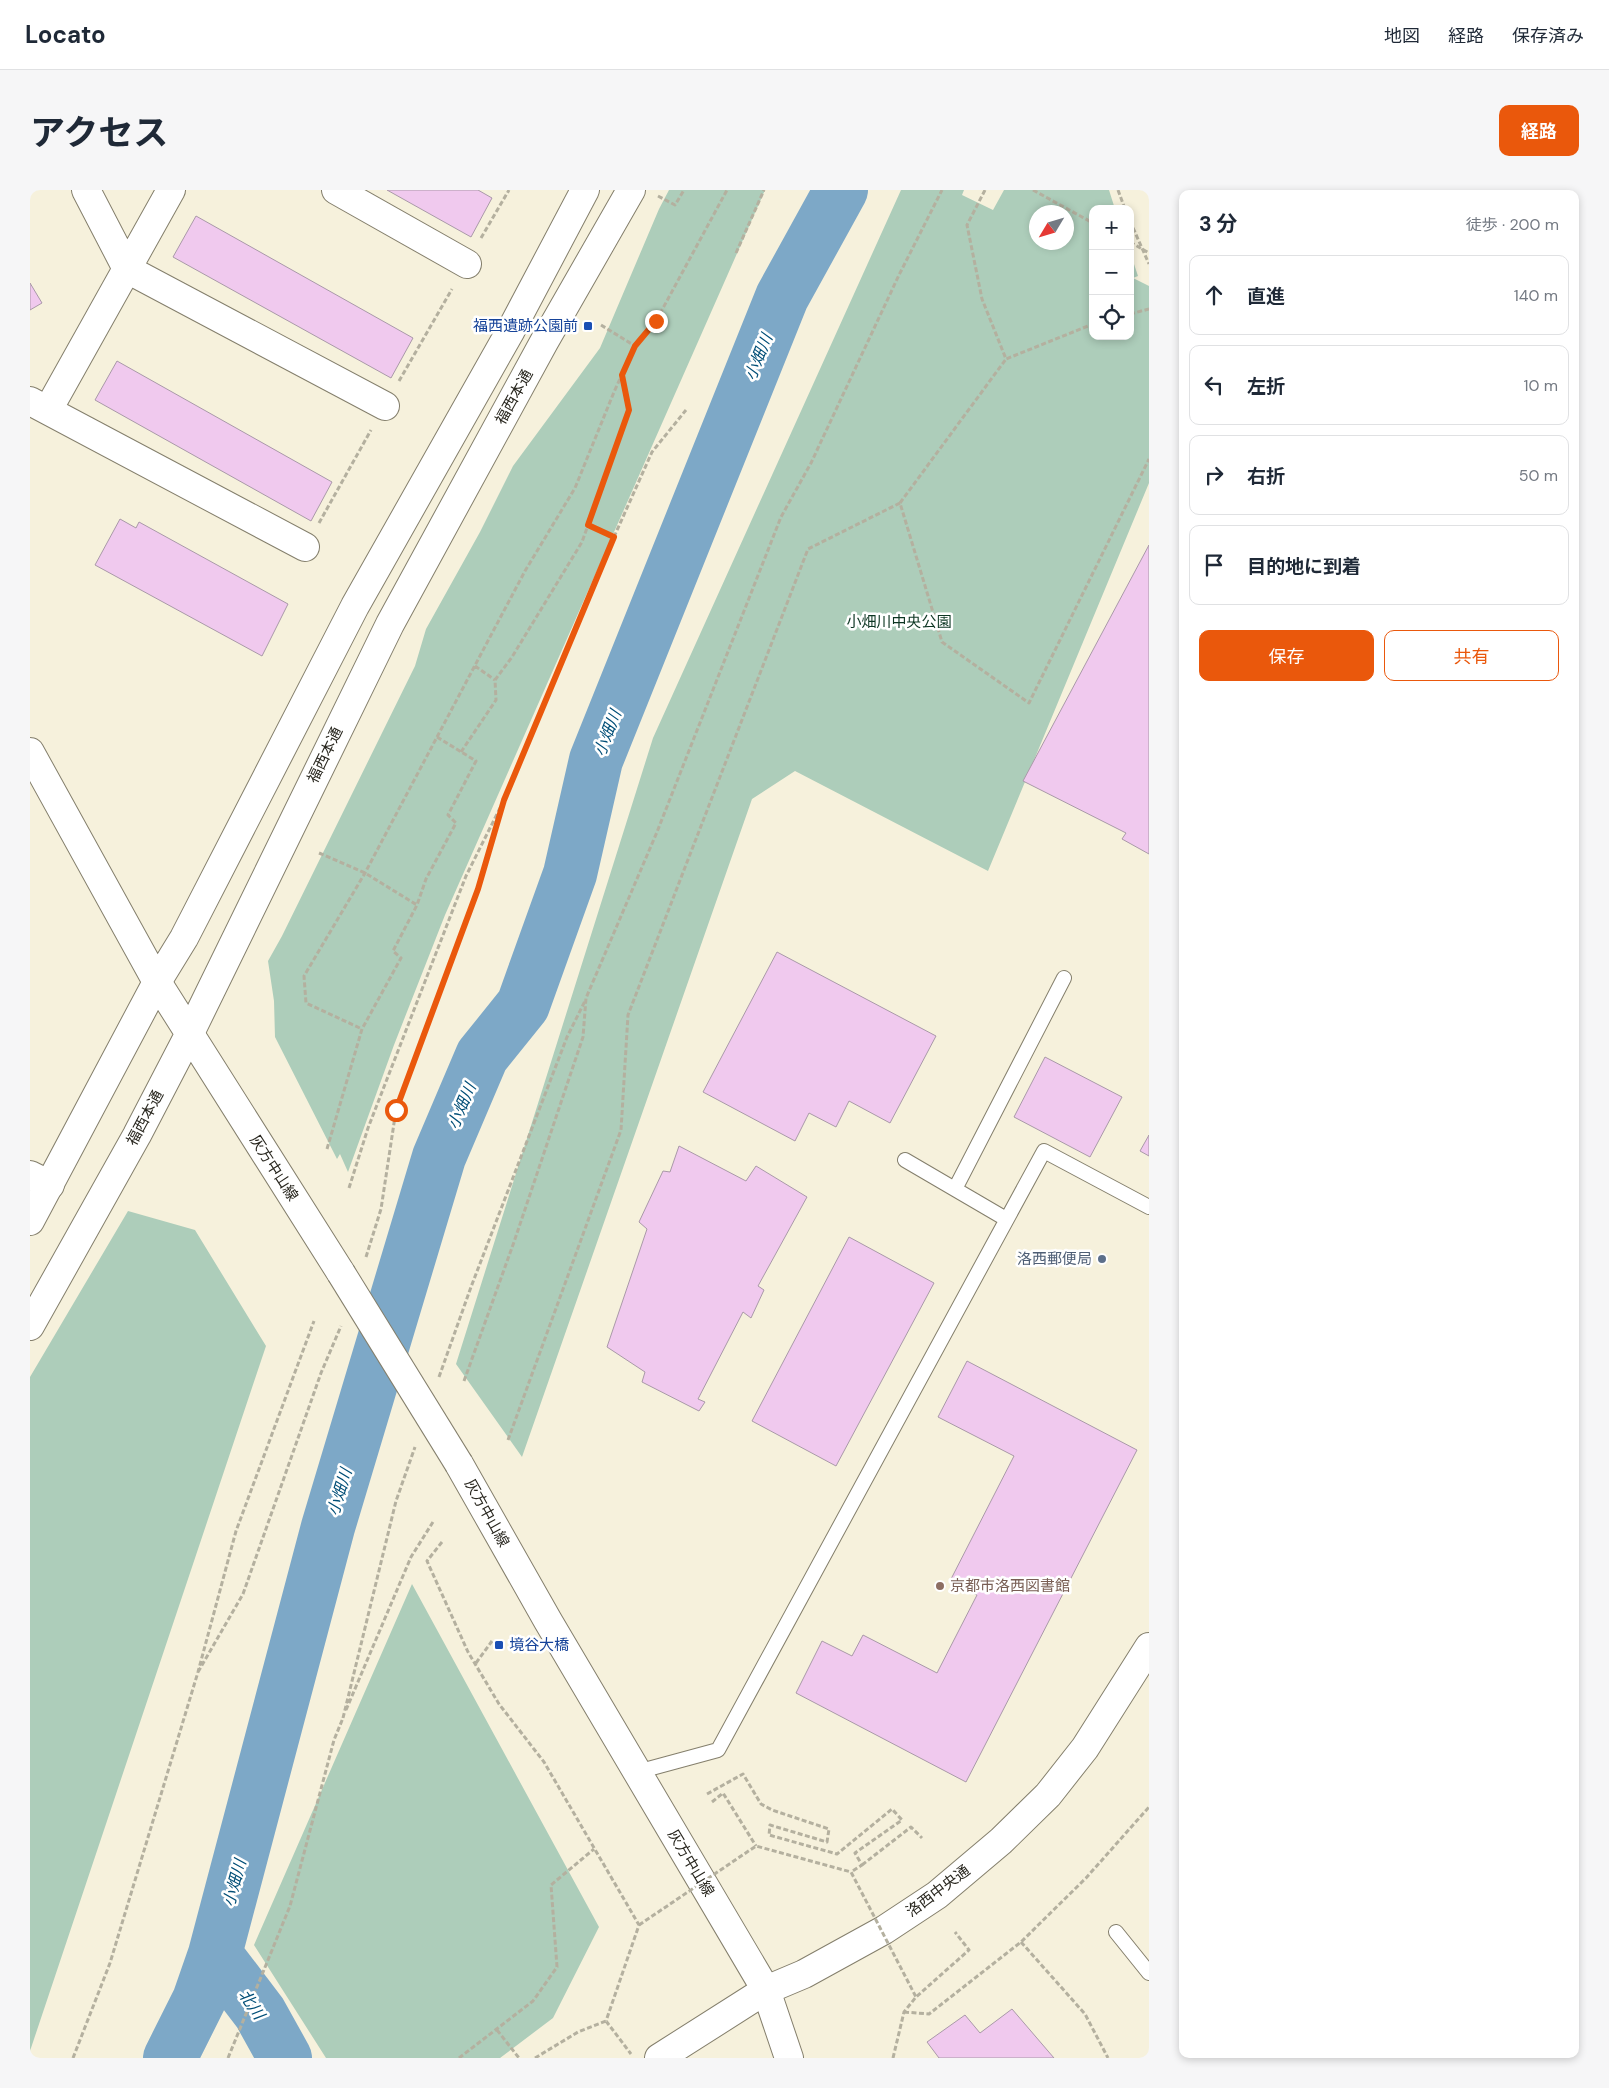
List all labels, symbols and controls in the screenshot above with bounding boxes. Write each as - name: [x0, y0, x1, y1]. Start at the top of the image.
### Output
- text: Locato: [25, 19, 106, 50]
- text: 地図: [1384, 24, 1420, 48]
- text: 経路: [1448, 24, 1484, 48]
- text: 保存済み: [1512, 24, 1584, 48]
- button: 経路: [1499, 105, 1579, 156]
- text: アクセス: [30, 110, 168, 156]
- north arrow: [1029, 205, 1074, 250]
- map controls: [1089, 205, 1134, 340]
- button: +: [1089, 205, 1134, 250]
- text: 3 分: [1199, 210, 1238, 238]
- text: 徒歩 · 200 m: [1466, 214, 1559, 235]
- button: −: [1089, 250, 1134, 295]
- icon: ahead: [1200, 281, 1228, 309]
- text: 直進: [1247, 284, 1285, 309]
- text: 140 m: [1514, 285, 1558, 306]
- button: locate: [1089, 295, 1134, 340]
- route end: [645, 310, 668, 333]
- place label: 福西遺跡公園前: [473, 316, 578, 336]
- marker: 福西遺跡公園前: [582, 320, 594, 332]
- water label: 小畑川: [740, 329, 778, 383]
- street label: 福西本通: [491, 366, 537, 428]
- icon: left: [1200, 371, 1228, 399]
- text: 左折: [1247, 374, 1285, 399]
- text: 10 m: [1524, 375, 1558, 396]
- icon: right: [1200, 461, 1228, 489]
- text: 右折: [1247, 464, 1285, 489]
- text: 50 m: [1519, 465, 1558, 486]
- icon: arrive: [1200, 551, 1228, 579]
- text: 目的地に到着: [1247, 554, 1361, 579]
- park label: 小畑川中央公園: [846, 612, 952, 632]
- button: 保存: [1199, 630, 1374, 681]
- button: 共有: [1384, 630, 1559, 681]
- water label: 小畑川: [589, 705, 627, 759]
- street label: 福西本通: [303, 724, 347, 786]
- water label: 小畑川: [442, 1078, 481, 1132]
- street label: 福西本通: [122, 1087, 168, 1149]
- route start: [385, 1099, 408, 1122]
- street label: 灰方中山線: [245, 1131, 303, 1205]
- place label: 洛西郵便局: [1017, 1249, 1092, 1269]
- marker: 洛西郵便局: [1096, 1253, 1108, 1265]
- water label: 小畑川: [322, 1464, 357, 1518]
- street label: 灰方中山線: [460, 1475, 514, 1551]
- place label: 京都市洛西図書館: [950, 1576, 1070, 1596]
- marker: 京都市洛西図書館: [934, 1580, 946, 1592]
- place label: 境谷大橋: [509, 1635, 569, 1655]
- marker: 境谷大橋: [493, 1639, 505, 1651]
- street label: 灰方中山線: [663, 1826, 719, 1900]
- water label: 小畑川: [218, 1855, 251, 1909]
- street label: 洛西中央通: [902, 1860, 974, 1922]
- water label: 北川: [234, 1985, 271, 2025]

